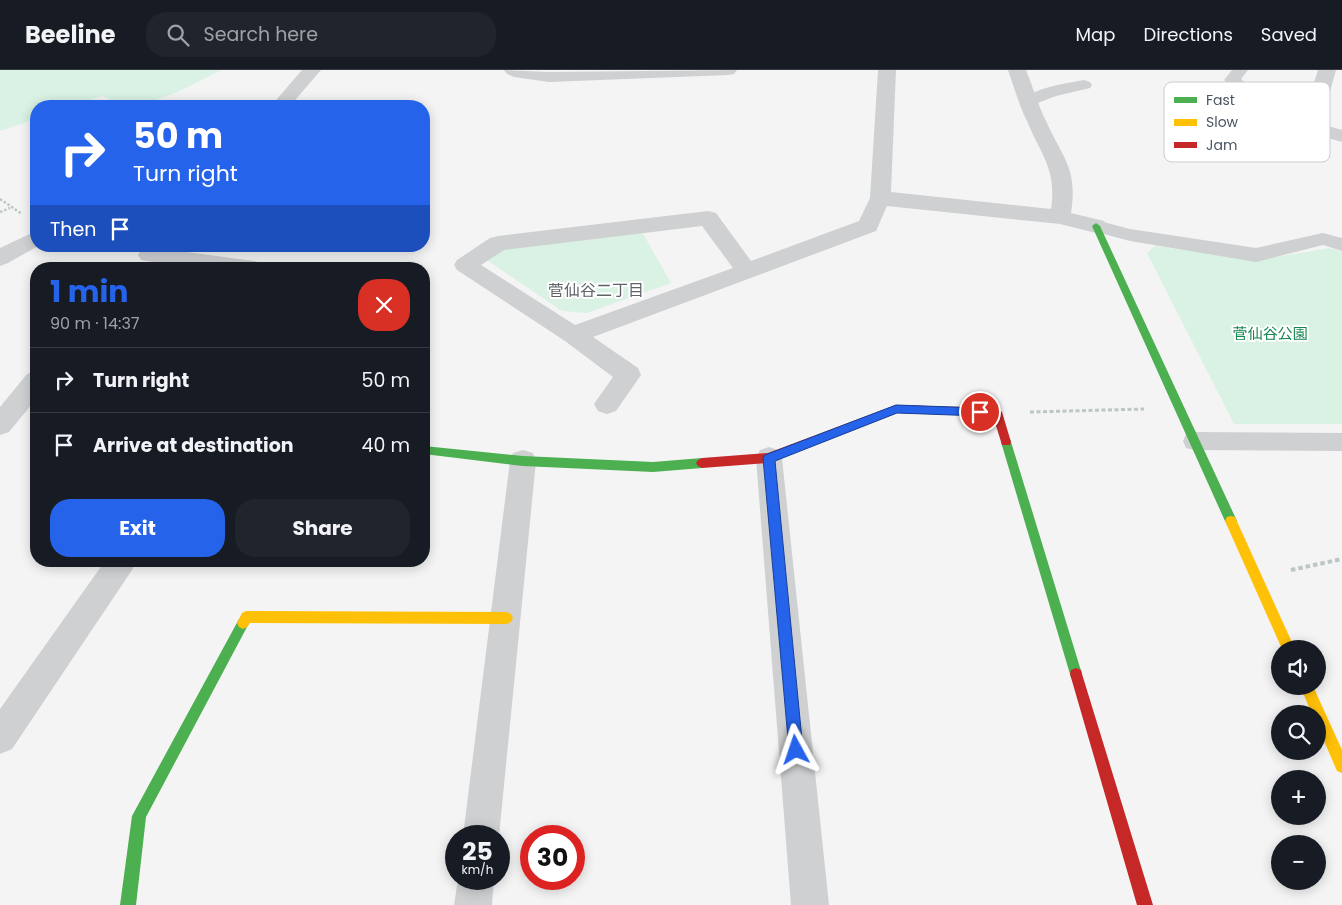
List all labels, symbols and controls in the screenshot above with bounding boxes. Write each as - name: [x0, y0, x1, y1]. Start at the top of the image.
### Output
- search box: [146, 12, 496, 57]
- text: Beeline: [25, 18, 116, 51]
- icon: search: [164, 21, 192, 49]
- text: Search here: [204, 21, 318, 48]
- text: Map: [1076, 22, 1115, 47]
- text: Directions: [1143, 22, 1233, 47]
- text: Saved: [1261, 22, 1317, 47]
- legend: [1164, 82, 1330, 162]
- text: Fast: [1206, 90, 1235, 110]
- text: 50 m: [133, 111, 223, 160]
- text: Slow: [1206, 112, 1239, 132]
- icon: right: [50, 120, 115, 185]
- text: Jam: [1206, 135, 1237, 155]
- text: Turn right: [133, 158, 238, 189]
- icon: arrive: [106, 215, 134, 243]
- text: Then: [50, 216, 96, 243]
- text: 1 min: [50, 270, 128, 313]
- button: close: [358, 279, 410, 331]
- district label: 菅仙谷二丁目: [548, 279, 644, 302]
- text: 90 m · 14:37: [50, 312, 140, 335]
- park label: 菅仙谷公園: [1232, 323, 1308, 344]
- icon: right: [50, 366, 78, 394]
- text: Turn right: [93, 367, 189, 394]
- text: 50 m: [361, 367, 410, 394]
- pin: [959, 391, 1001, 433]
- icon: arrive: [966, 398, 994, 426]
- icon: arrive: [50, 431, 78, 459]
- text: Arrive at destination: [93, 432, 294, 459]
- text: 40 m: [361, 432, 410, 459]
- button: Exit: [50, 499, 225, 557]
- button: Share: [235, 499, 410, 557]
- map controls: [1271, 640, 1326, 890]
- button: sound: [1271, 640, 1326, 695]
- button: search: [1271, 705, 1326, 760]
- position arrow: [769, 723, 821, 775]
- button: +: [1271, 770, 1326, 825]
- speed limit sign: 30: [520, 825, 585, 890]
- text: 25: [462, 834, 493, 869]
- button: −: [1271, 835, 1326, 890]
- text: km/h: [462, 861, 493, 878]

